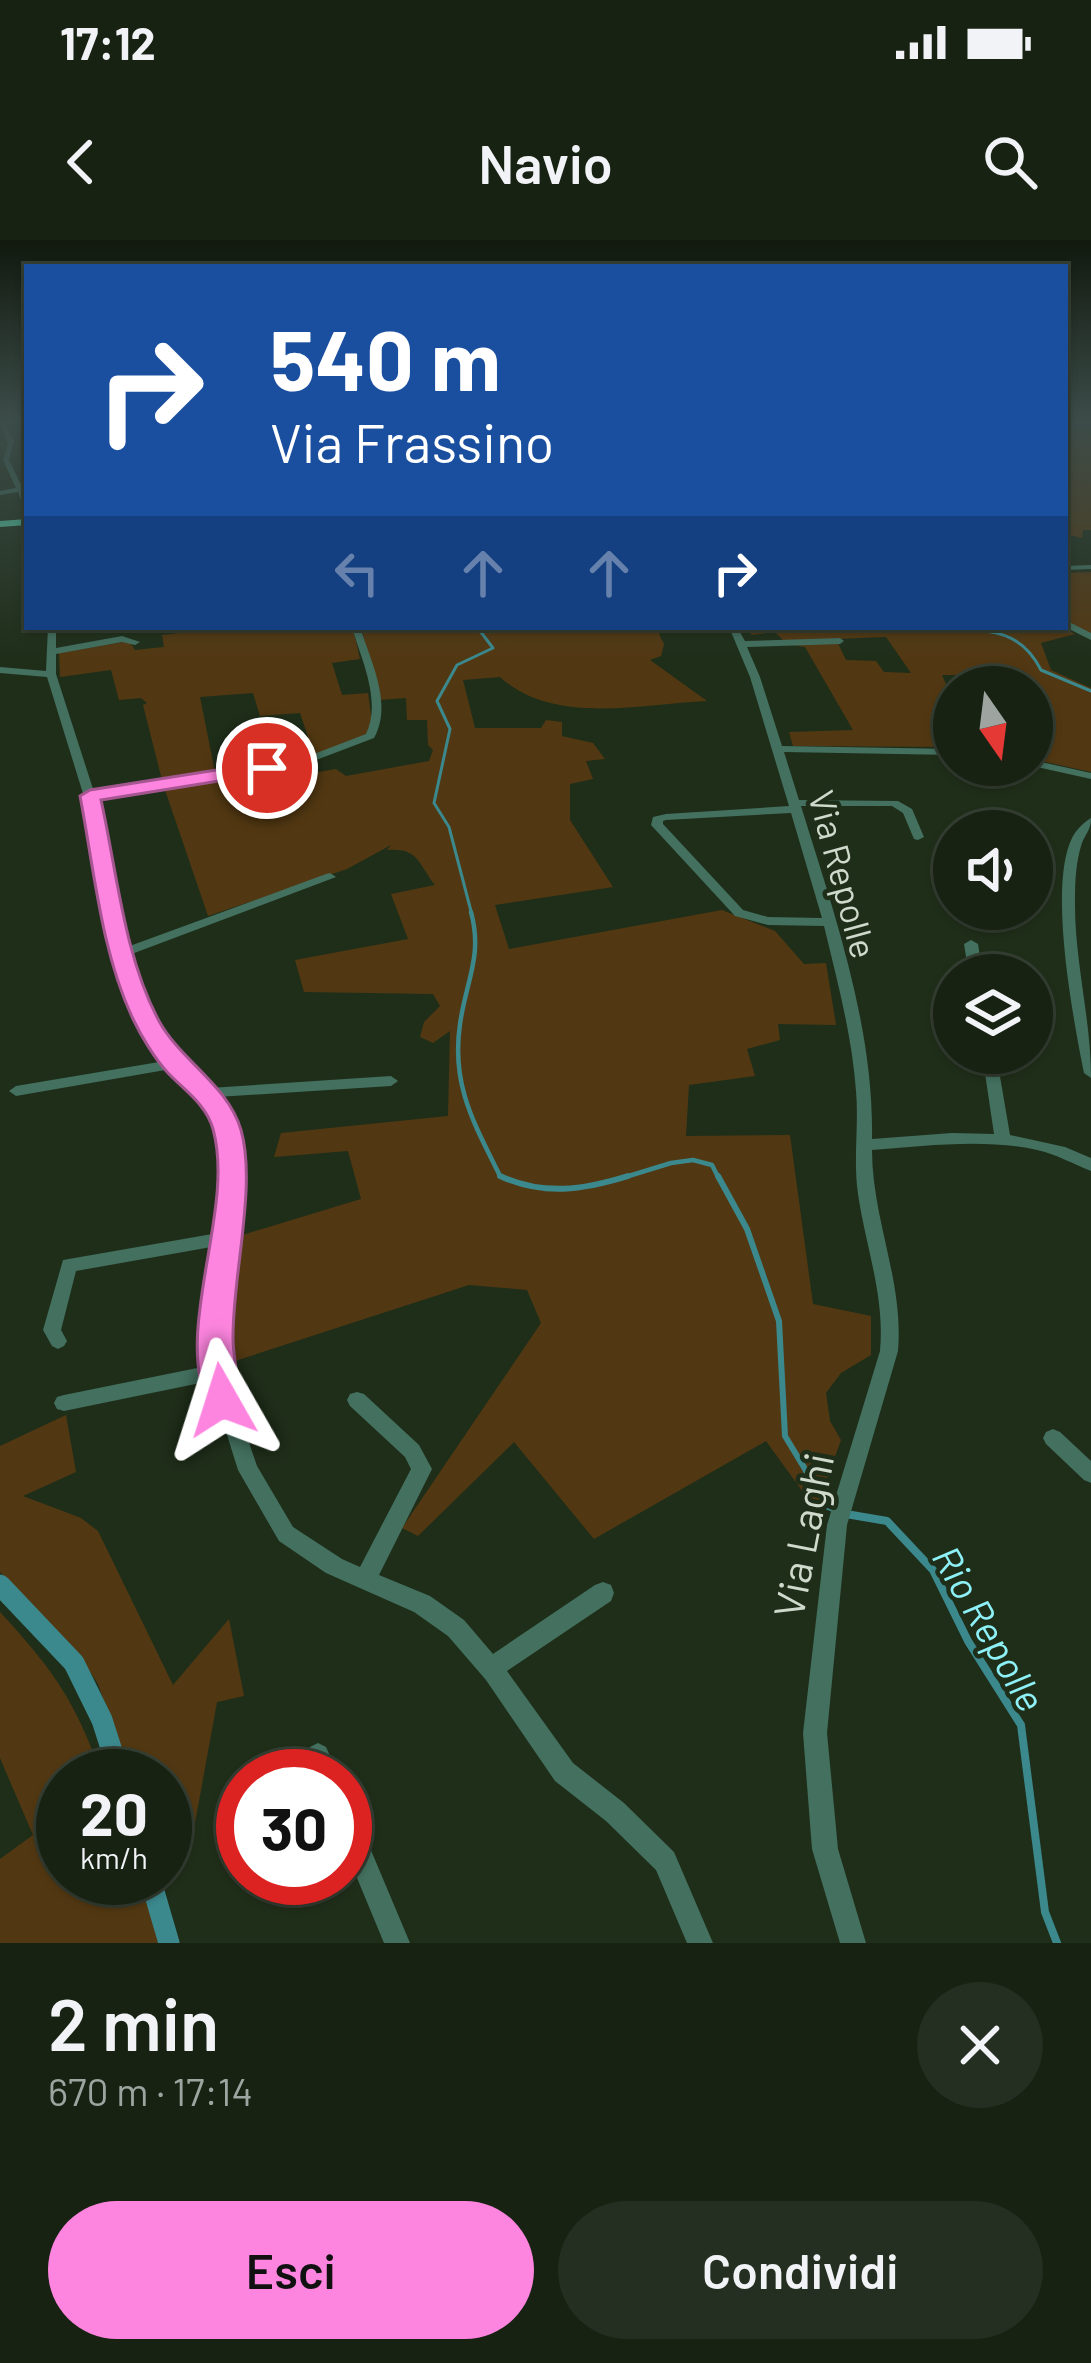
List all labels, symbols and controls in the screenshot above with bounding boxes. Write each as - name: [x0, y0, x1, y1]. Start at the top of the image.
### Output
- text: 17:12: [60, 15, 156, 69]
- icon: back: [48, 129, 114, 195]
- icon: search: [977, 129, 1043, 195]
- text: Navio: [478, 130, 613, 195]
- text: 540 m: [270, 307, 501, 408]
- icon: right: [72, 312, 228, 468]
- text: Via Frassino: [270, 409, 554, 474]
- icon: left: [324, 540, 390, 606]
- icon: ahead: [450, 540, 516, 606]
- icon: ahead: [576, 540, 642, 606]
- icon: right: [702, 540, 768, 606]
- north arrow: [933, 666, 1053, 786]
- map controls: [933, 666, 1053, 1074]
- pin: [216, 717, 318, 819]
- icon: arrive: [234, 735, 300, 801]
- street label: Via Repolle: [801, 785, 887, 963]
- button: sound: [933, 810, 1053, 930]
- button: layers: [933, 954, 1053, 1074]
- position arrow: [159, 1337, 285, 1463]
- street label: Via Laghi: [762, 1449, 843, 1622]
- water label: Rio Repolle: [924, 1537, 1056, 1719]
- speed limit sign: 30: [216, 1749, 372, 1905]
- text: 20: [80, 1776, 148, 1848]
- text: km/h: [80, 1839, 148, 1875]
- text: 2 min: [48, 1979, 219, 2065]
- button: close: [917, 1982, 1043, 2108]
- text: 670 m · 17:14: [48, 2067, 253, 2114]
- button: Esci: [48, 2201, 534, 2339]
- button: Condividi: [558, 2201, 1043, 2339]

